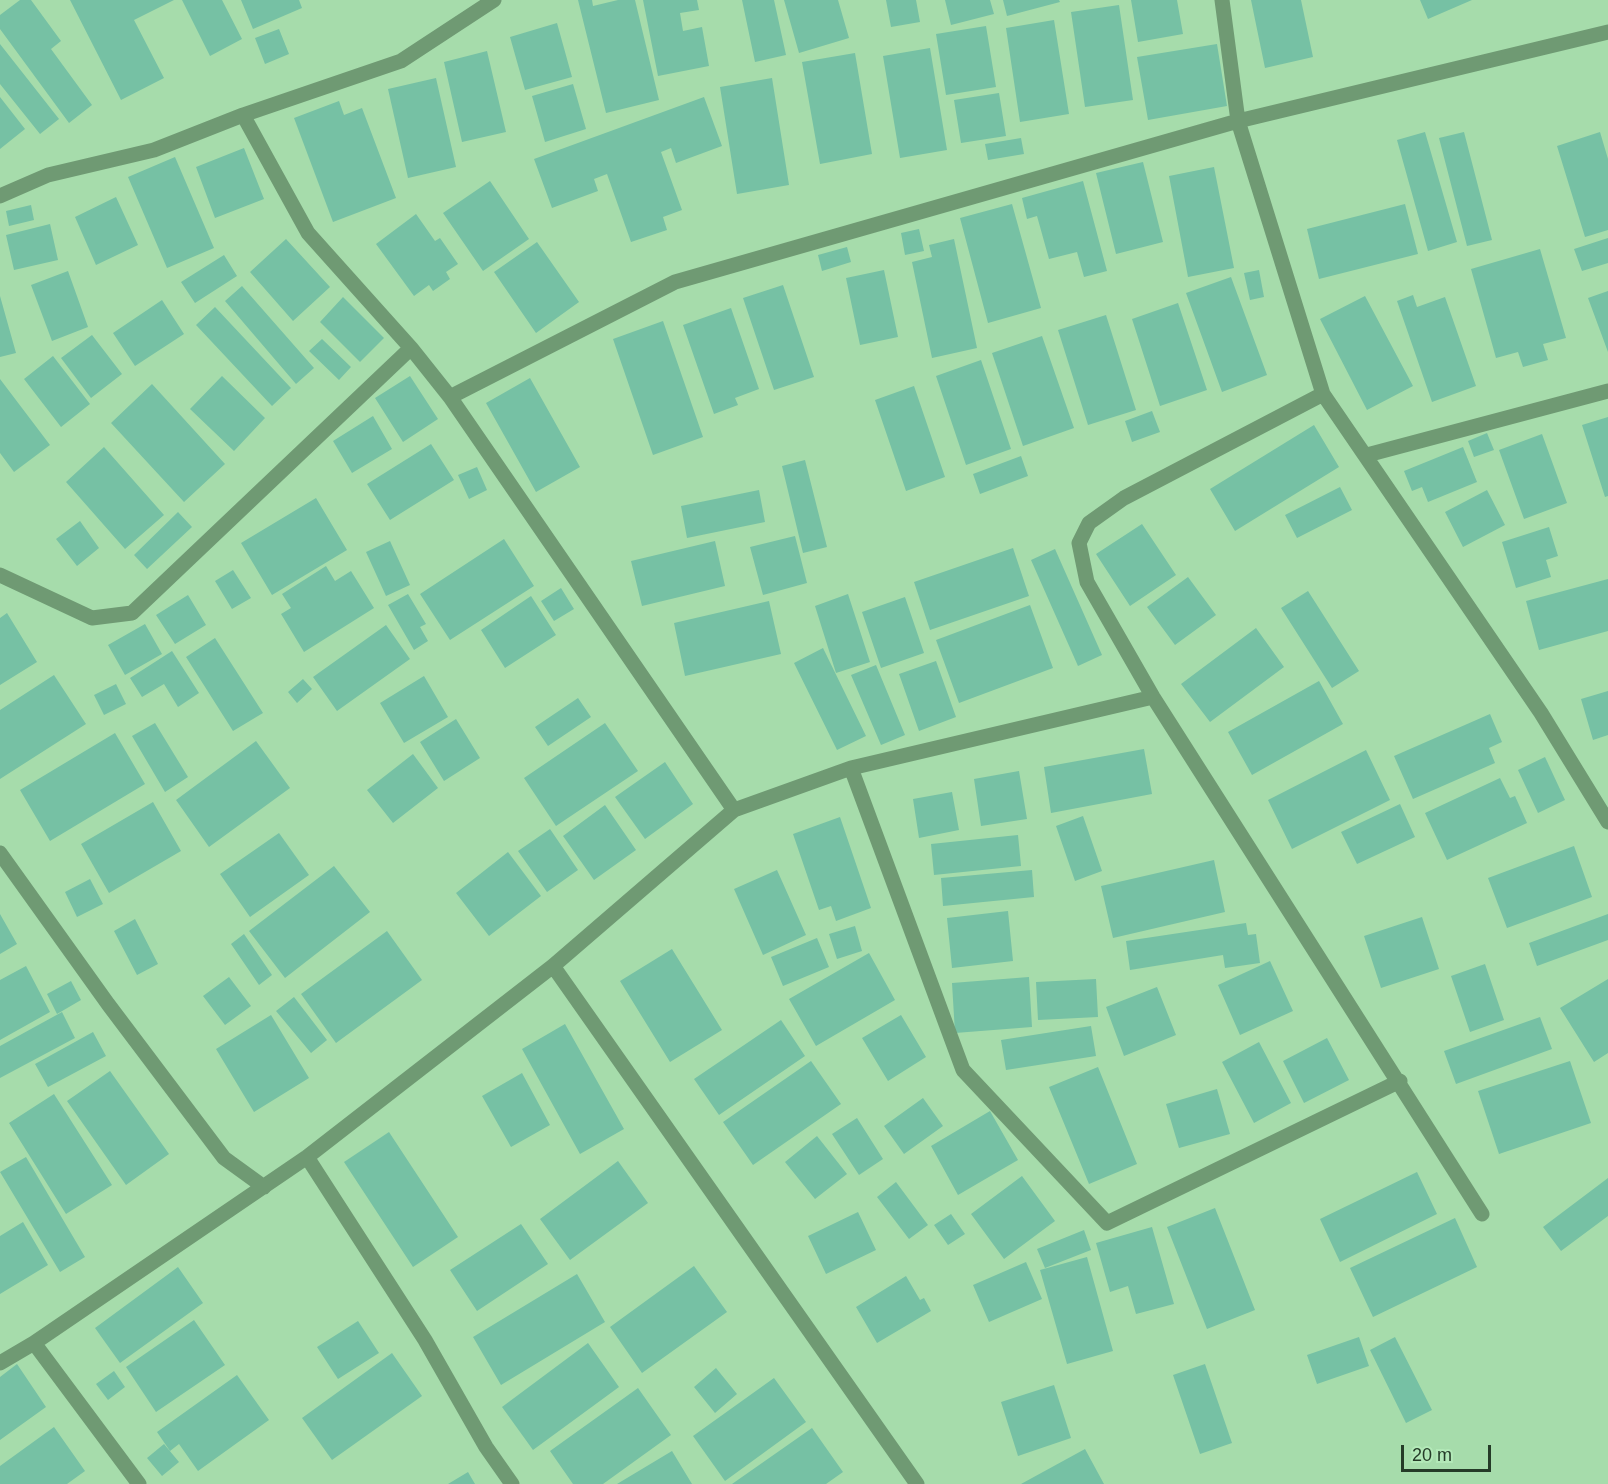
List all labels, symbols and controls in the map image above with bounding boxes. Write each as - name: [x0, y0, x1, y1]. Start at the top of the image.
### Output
- scale bar: [1404, 1433, 1494, 1471]
- text: 20 m: [1412, 1445, 1452, 1465]

